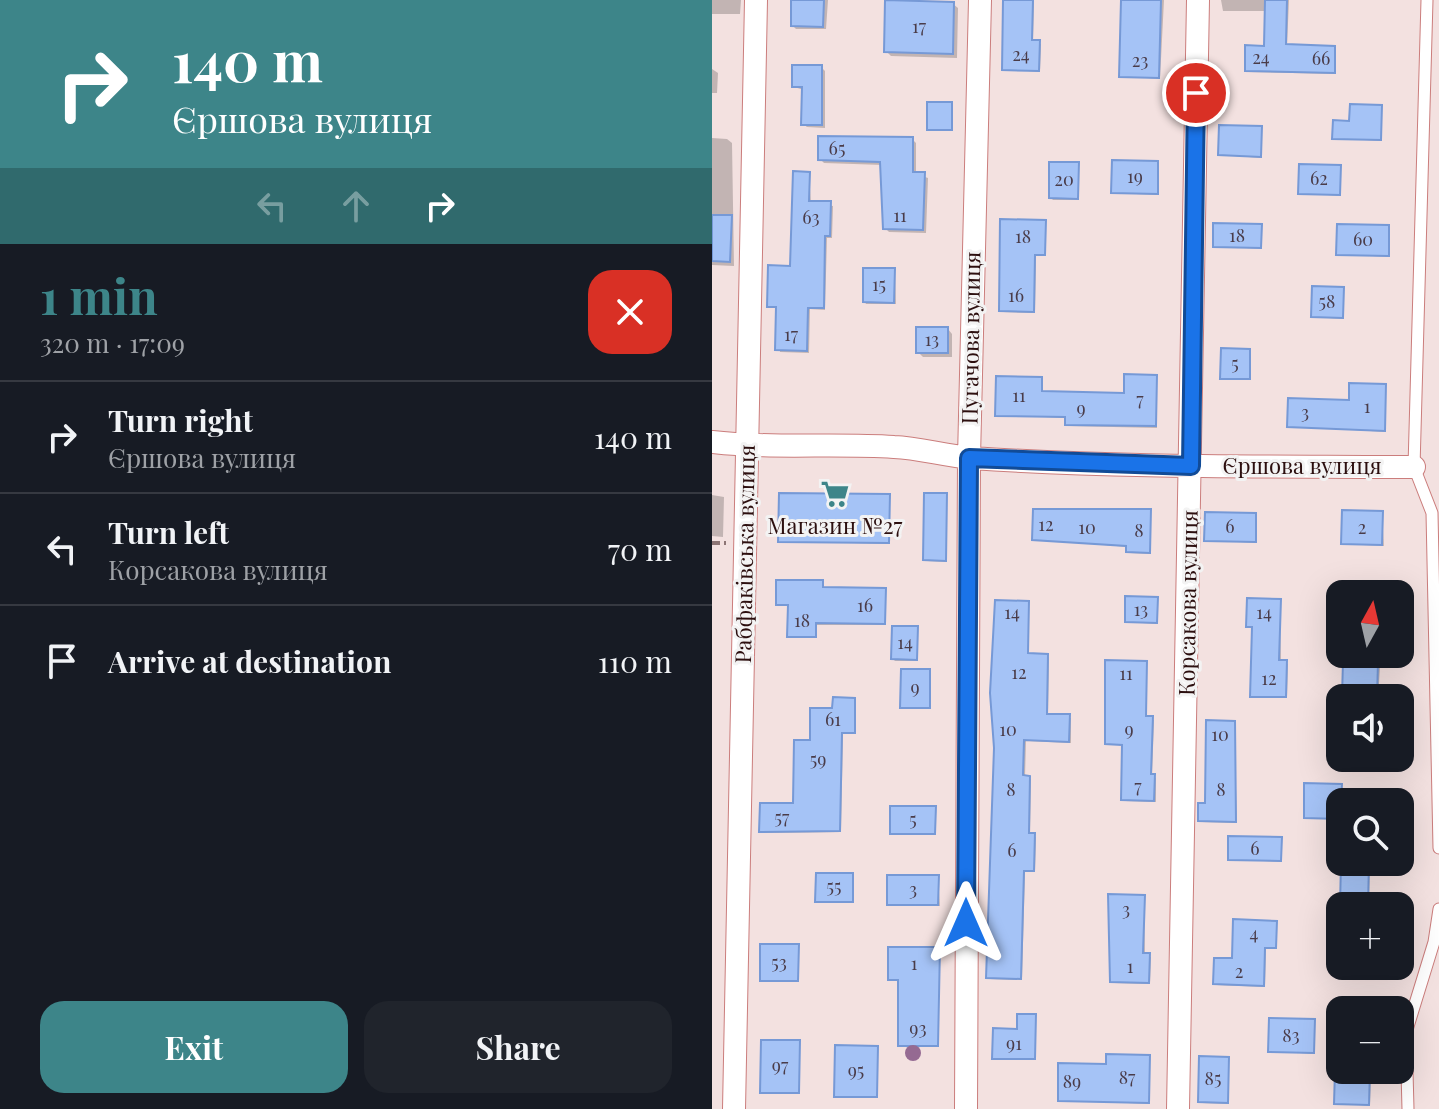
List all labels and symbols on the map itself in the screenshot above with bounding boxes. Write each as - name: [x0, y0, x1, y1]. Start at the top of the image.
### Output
- house number: 17: [912, 14, 927, 38]
- house number: 24: [1012, 42, 1030, 66]
- house number: 24: [1252, 45, 1270, 69]
- house number: 66: [1312, 46, 1330, 70]
- house number: 23: [1132, 48, 1148, 72]
- pin: [1162, 59, 1230, 127]
- house number: 65: [829, 136, 845, 160]
- house number: 19: [1127, 164, 1143, 188]
- house number: 62: [1310, 166, 1328, 190]
- house number: 20: [1054, 167, 1074, 191]
- house number: 11: [893, 203, 907, 227]
- house number: 63: [802, 205, 820, 229]
- house number: 18: [1229, 223, 1245, 247]
- house number: 18: [1015, 224, 1031, 248]
- house number: 60: [1353, 227, 1373, 251]
- street label: Пугачова вулиця: [953, 251, 987, 425]
- house number: 15: [872, 272, 886, 296]
- house number: 16: [1008, 283, 1024, 307]
- house number: 58: [1319, 289, 1335, 313]
- house number: 17: [784, 322, 799, 346]
- house number: 13: [925, 327, 939, 351]
- house number: 5: [1231, 351, 1239, 375]
- house number: 11: [1012, 383, 1026, 407]
- house number: 7: [1136, 387, 1144, 411]
- house number: 1: [1364, 394, 1371, 418]
- house number: 9: [1076, 396, 1086, 420]
- house number: 3: [1301, 400, 1309, 424]
- street label: Рабфаківська вулиця: [727, 444, 761, 664]
- street label: Єршова вулиця: [1222, 450, 1382, 480]
- supermarket icon: Магазин №27: [820, 479, 850, 509]
- place label: Магазин №27: [768, 510, 902, 540]
- street label: Корсакова вулиця: [1170, 510, 1204, 696]
- house number: 12: [1038, 512, 1054, 536]
- house number: 6: [1225, 514, 1235, 538]
- house number: 10: [1078, 515, 1096, 539]
- house number: 2: [1358, 515, 1366, 539]
- house number: 8: [1134, 518, 1144, 542]
- north arrow: [1326, 580, 1414, 668]
- house number: 16: [857, 593, 873, 617]
- house number: 13: [1134, 597, 1148, 621]
- house number: 14: [1004, 600, 1020, 624]
- house number: 14: [1256, 600, 1272, 624]
- house number: 18: [794, 608, 810, 632]
- house number: 14: [897, 630, 913, 654]
- house number: 12: [1011, 660, 1027, 684]
- house number: 11: [1119, 661, 1133, 685]
- house number: 12: [1261, 666, 1277, 690]
- house number: 9: [910, 675, 920, 699]
- house number: 61: [825, 707, 841, 731]
- house number: 10: [999, 717, 1017, 741]
- house number: 9: [1124, 717, 1134, 741]
- house number: 10: [1211, 722, 1229, 746]
- house number: 59: [810, 747, 826, 771]
- house number: 7: [1134, 774, 1142, 798]
- house number: 8: [1006, 777, 1016, 801]
- house number: 8: [1216, 777, 1226, 801]
- house number: 57: [775, 805, 790, 829]
- house number: 5: [909, 807, 917, 831]
- house number: 6: [1250, 836, 1260, 860]
- house number: 6: [1007, 838, 1017, 862]
- house number: 55: [827, 874, 841, 898]
- house number: 3: [909, 877, 917, 901]
- position arrow: [924, 881, 1008, 965]
- house number: 3: [1122, 897, 1130, 921]
- house number: 4: [1250, 921, 1259, 945]
- house number: 53: [771, 950, 787, 974]
- house number: 1: [911, 951, 918, 975]
- house number: 1: [1127, 954, 1134, 978]
- house number: 2: [1235, 959, 1243, 983]
- house number: 93: [909, 1016, 927, 1040]
- house number: 83: [1282, 1023, 1300, 1047]
- house number: 91: [1006, 1031, 1022, 1055]
- house number: 97: [772, 1053, 789, 1077]
- house number: 95: [848, 1058, 864, 1082]
- house number: 87: [1119, 1065, 1136, 1089]
- house number: 85: [1205, 1066, 1221, 1090]
- house number: 89: [1063, 1069, 1081, 1093]

